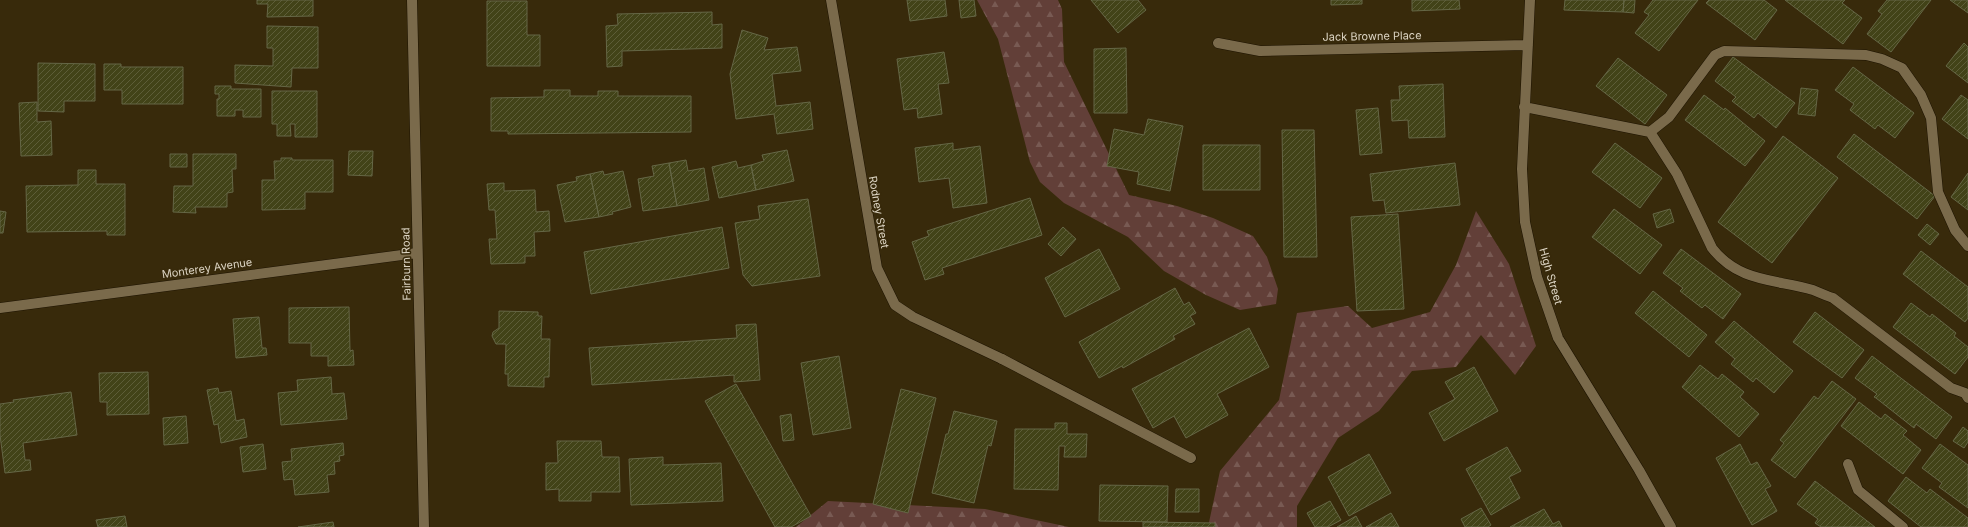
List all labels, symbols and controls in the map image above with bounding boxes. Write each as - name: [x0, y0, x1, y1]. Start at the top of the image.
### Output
- street label: Jack Browne Place: [1322, 28, 1422, 44]
- street label: Rodney Street: [866, 175, 892, 250]
- street label: Fairburn Road: [398, 227, 414, 301]
- street label: High Street: [1536, 246, 1566, 306]
- street label: Monterey Avenue: [161, 255, 253, 281]

